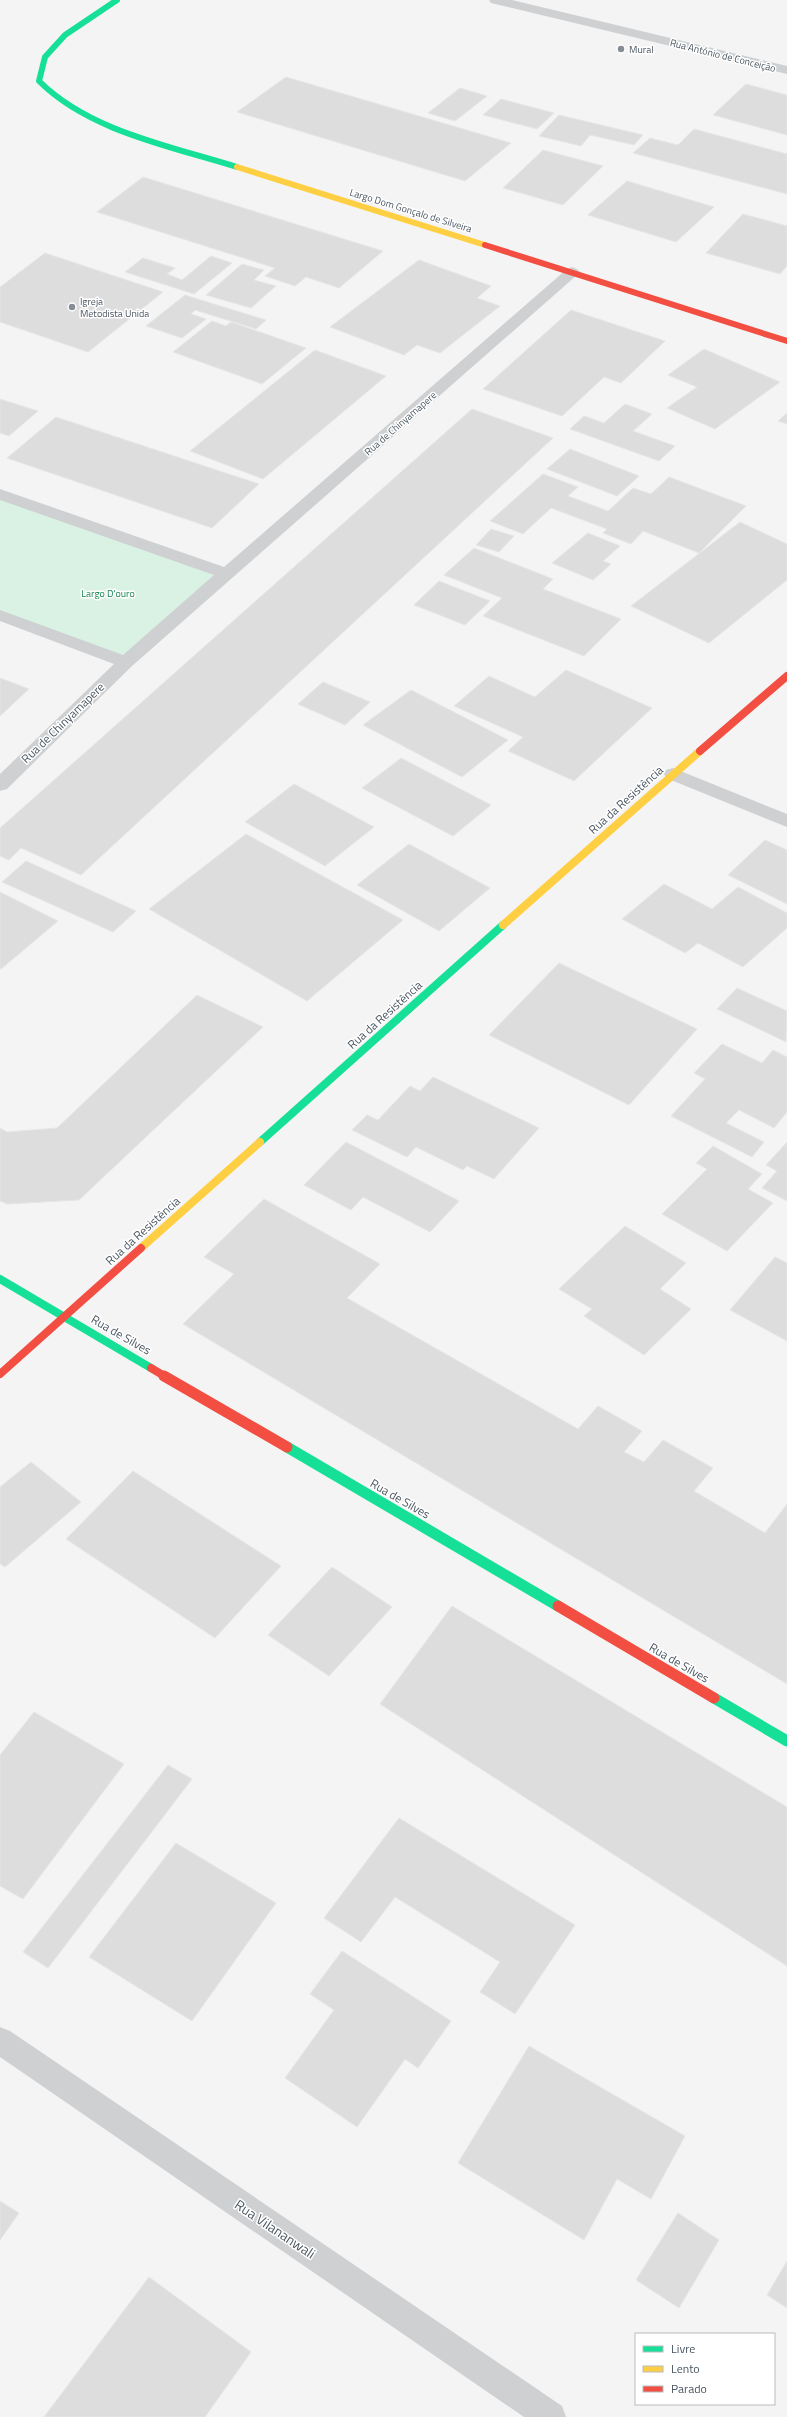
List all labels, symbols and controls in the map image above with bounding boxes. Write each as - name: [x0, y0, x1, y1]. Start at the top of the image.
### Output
- street label: Rua António de Conceição: [668, 35, 777, 76]
- place label: Mural: [629, 42, 654, 57]
- marker: Mural: [616, 44, 626, 54]
- street label: Largo Dom Gonçalo de Silveira: [348, 185, 474, 236]
- place label: Igreja Metodista Unida: [80, 294, 149, 321]
- marker: Igreja Metodista Unida: [67, 302, 77, 312]
- street label: Rua de Chinyamapere: [361, 388, 440, 459]
- park label: Largo D'ouro: [81, 586, 135, 601]
- street label: Rua de Chinyamapere: [17, 678, 109, 768]
- street label: Rua da Resistência: [584, 761, 667, 839]
- street label: Rua da Resistência: [343, 976, 426, 1054]
- street label: Rua da Resistência: [101, 1192, 184, 1270]
- street label: Rua de Silves: [88, 1310, 155, 1360]
- street label: Rua de Silves: [367, 1474, 434, 1524]
- street label: Rua de Silves: [646, 1638, 713, 1688]
- street label: Rua Vilananwali: [231, 2194, 320, 2263]
- legend: [635, 2333, 775, 2405]
- text: Livre: [671, 2339, 695, 2358]
- text: Lento: [671, 2359, 700, 2378]
- text: Parado: [671, 2379, 707, 2398]

